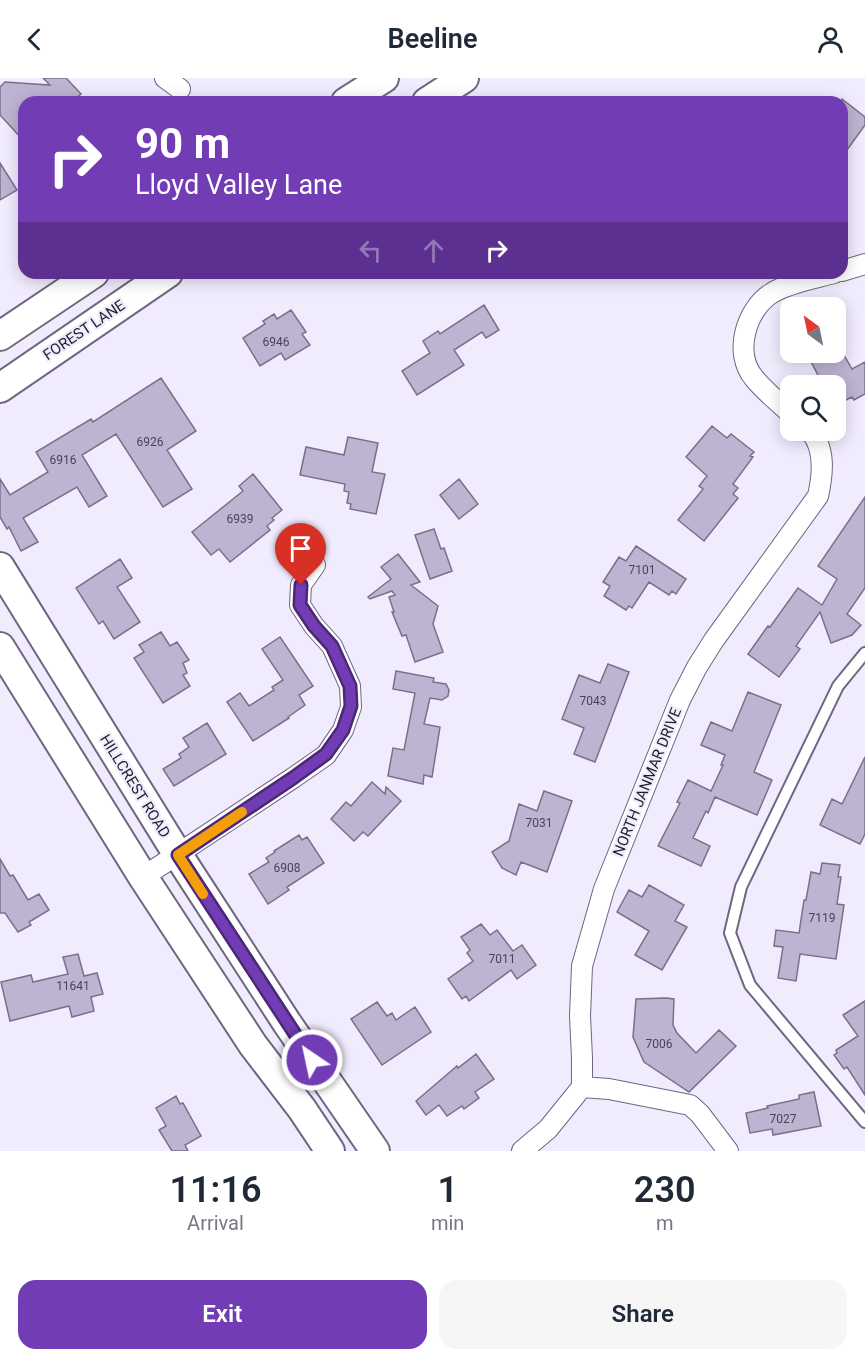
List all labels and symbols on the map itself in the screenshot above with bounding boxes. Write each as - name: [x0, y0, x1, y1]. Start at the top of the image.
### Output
- street label: FOREST LANE: [40, 296, 129, 364]
- north arrow: [780, 297, 846, 363]
- house number: 6946: [263, 335, 290, 349]
- house number: 6926: [137, 435, 164, 449]
- house number: 6916: [50, 453, 77, 467]
- house number: 6939: [227, 512, 253, 526]
- pin: [275, 523, 326, 585]
- house number: 7101: [629, 563, 655, 577]
- house number: 7043: [580, 694, 606, 708]
- street label: NORTH JANMAR DRIVE: [609, 705, 685, 859]
- street label: HILLCREST ROAD: [96, 731, 174, 841]
- house number: 7031: [526, 816, 552, 830]
- house number: 6908: [274, 861, 301, 875]
- house number: 7119: [809, 911, 835, 925]
- house number: 7011: [489, 952, 515, 966]
- house number: 11641: [56, 979, 90, 993]
- position arrow: [280, 1028, 344, 1092]
- house number: 7006: [646, 1037, 673, 1051]
- house number: 7027: [770, 1112, 797, 1126]

